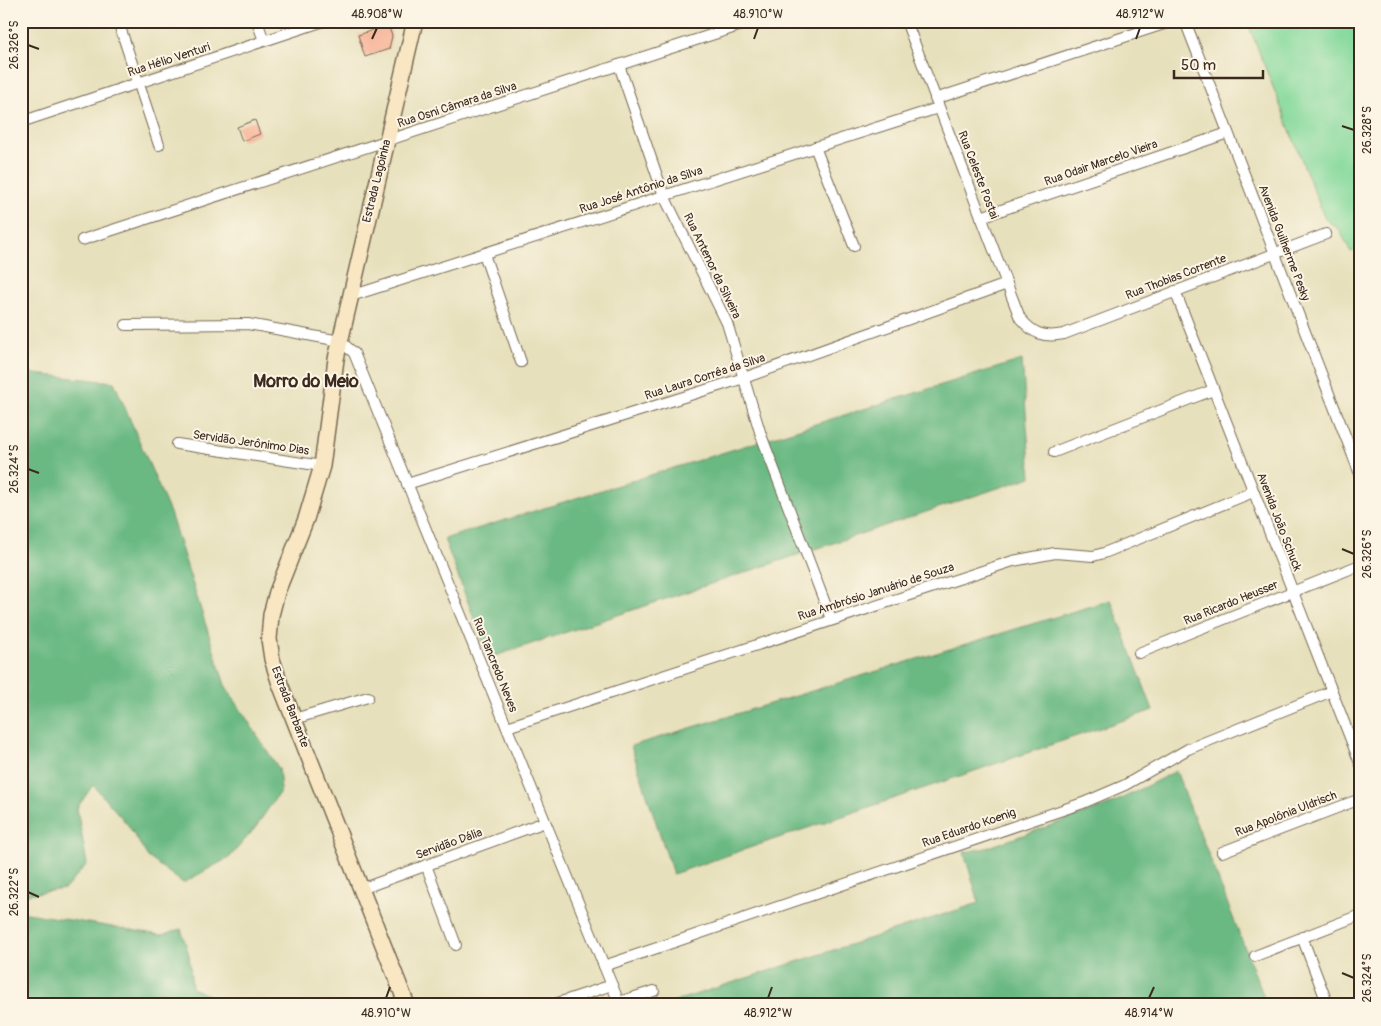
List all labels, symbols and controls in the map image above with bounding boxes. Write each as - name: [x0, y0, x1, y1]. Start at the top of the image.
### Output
- text: 48.908°W: [351, 7, 403, 22]
- text: 48.910°W: [733, 7, 783, 22]
- text: 48.912°W: [1116, 7, 1164, 22]
- text: 26.326°S: [7, 21, 22, 69]
- street label: Rua Hélio Venturi: [126, 40, 212, 80]
- scale bar: [1174, 48, 1262, 80]
- text: 50 m: [1181, 56, 1216, 75]
- street label: Rua Osni Câmara da Silva: [396, 79, 519, 131]
- text: 26.328°S: [1360, 106, 1375, 154]
- street label: Rua Celeste Postai: [954, 129, 1002, 221]
- street label: Rua Odair Marcelo Vieira: [1042, 136, 1160, 189]
- street label: Estrada Lagoinha: [359, 137, 395, 224]
- street label: Rua José Antônio da Silva: [578, 163, 705, 217]
- street label: Avenida Guilherme Pesky: [1255, 183, 1313, 303]
- street label: Rua Antenor da Silveira: [680, 211, 744, 322]
- street label: Rua Thobias Corrente: [1123, 251, 1229, 303]
- street label: Rua Laura Corrêa da Silva: [643, 350, 768, 404]
- district label: Morro do Meio: [253, 370, 359, 393]
- street label: Servidão Jerônimo Dias: [192, 427, 311, 459]
- text: 26.324°S: [7, 445, 22, 493]
- street label: Avenida João Schuck: [1253, 471, 1305, 573]
- text: 26.326°S: [1360, 530, 1375, 578]
- street label: Rua Ambrósio Januário de Souza: [796, 559, 956, 624]
- street label: Rua Ricardo Heusser: [1182, 577, 1281, 629]
- street label: Rua Tancredo Neves: [469, 616, 521, 715]
- street label: Estrada Barbante: [268, 664, 312, 750]
- street label: Rua Apolônia Uldrisch: [1233, 788, 1339, 840]
- street label: Rua Eduardo Koenig: [920, 805, 1018, 851]
- street label: Servidão Dália: [414, 825, 485, 863]
- text: 26.322°S: [7, 868, 22, 916]
- text: 26.324°S: [1360, 954, 1375, 1002]
- text: 48.910°W: [361, 1006, 411, 1021]
- text: 48.912°W: [744, 1006, 792, 1021]
- text: 48.914°W: [1125, 1006, 1173, 1021]

